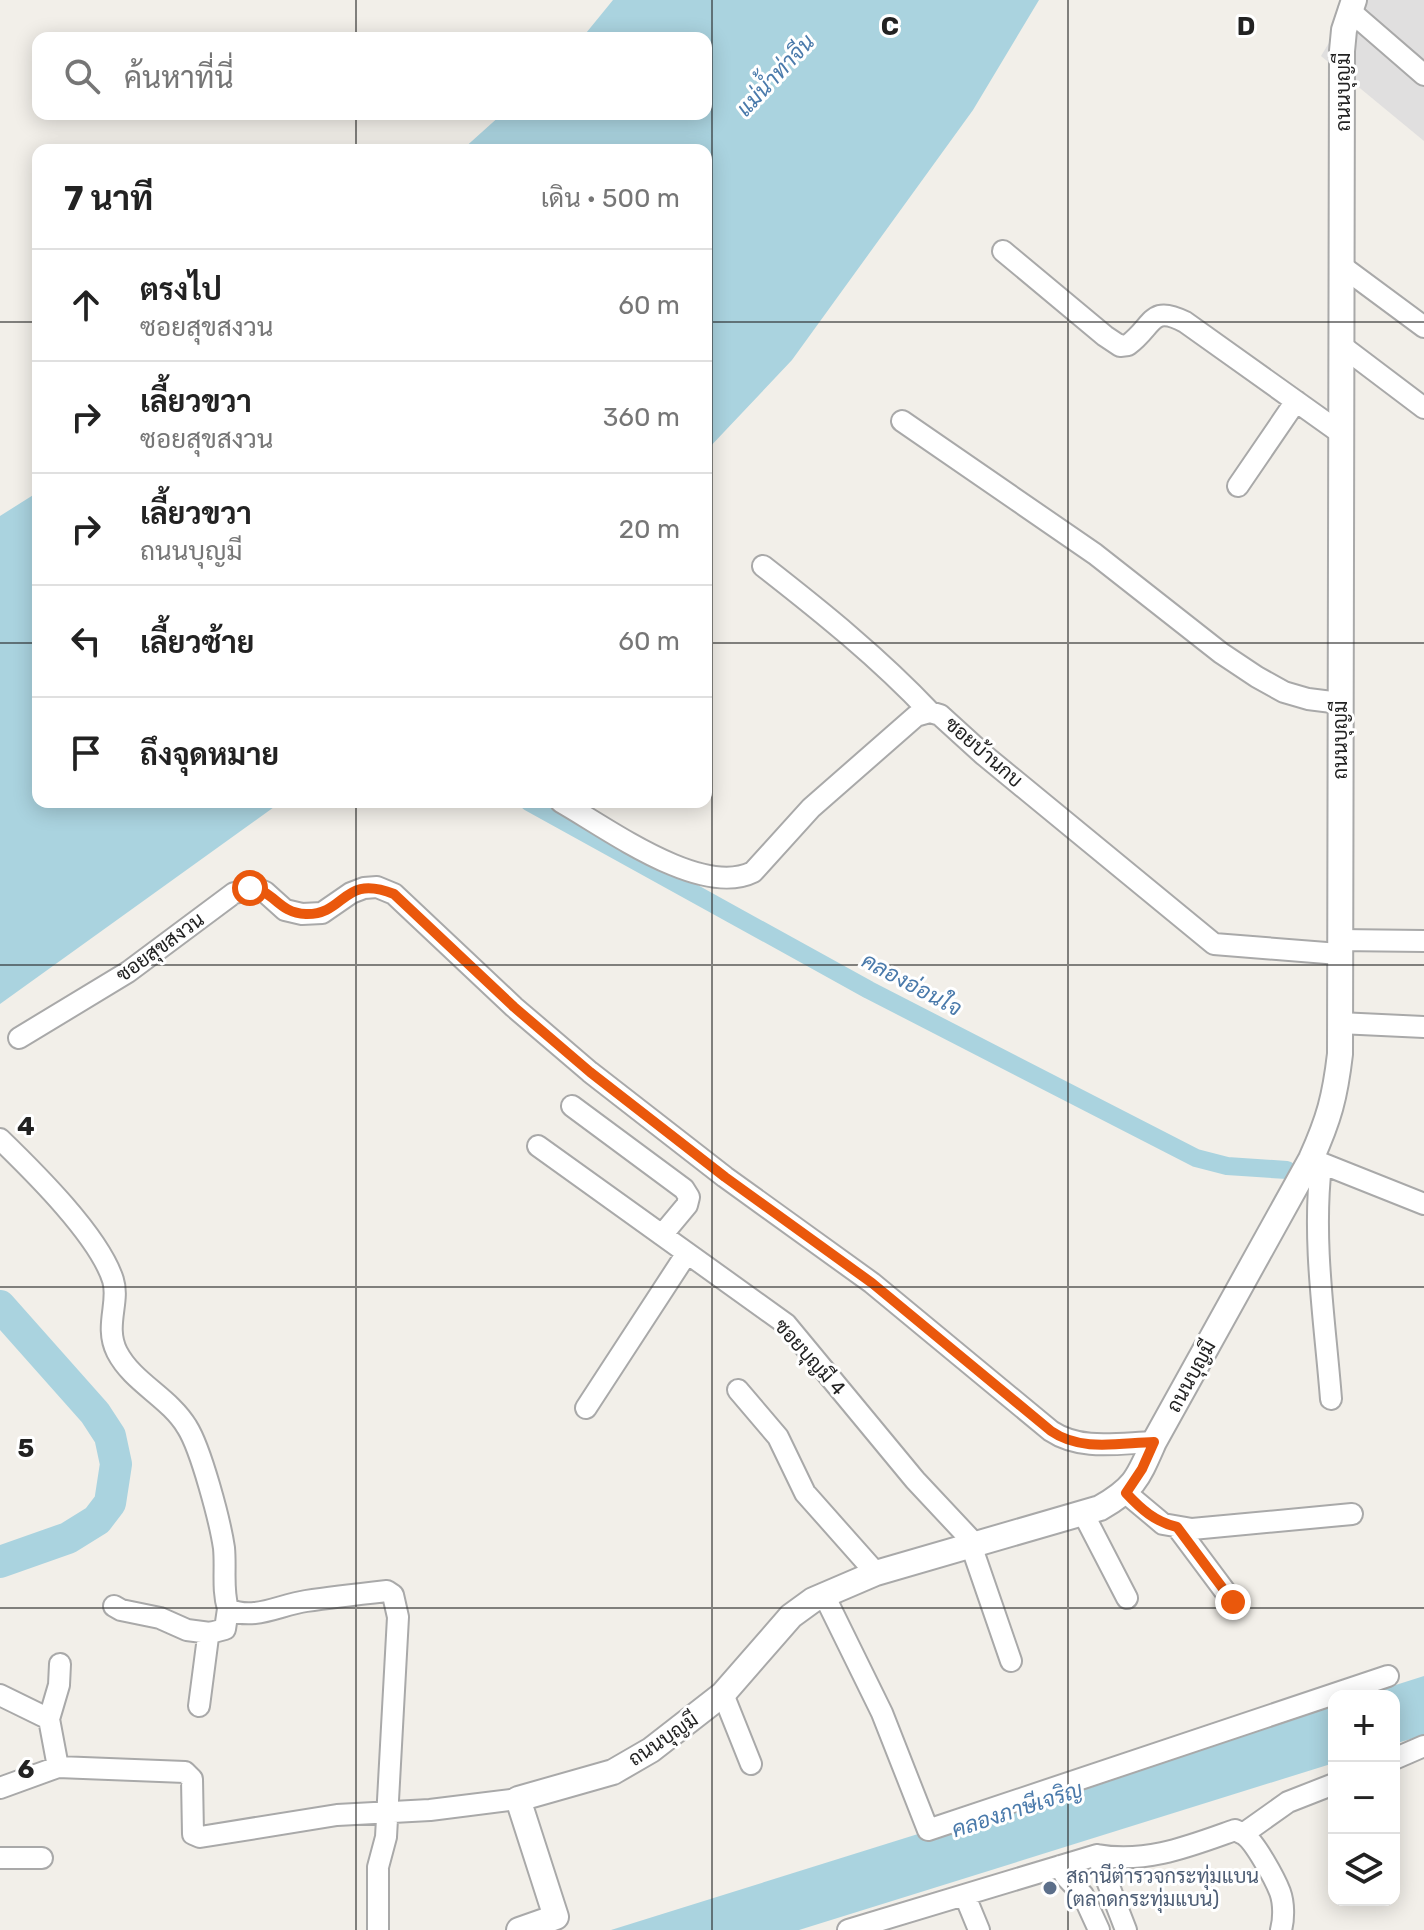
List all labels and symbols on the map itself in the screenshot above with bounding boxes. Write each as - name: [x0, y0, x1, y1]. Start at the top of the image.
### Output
- text: C: [881, 11, 899, 42]
- text: D: [1237, 11, 1255, 42]
- water label: แม่น้ำท่าจีน: [726, 25, 820, 122]
- street label: ถนนบุญมี: [1330, 53, 1357, 131]
- street label: ถนนบุญมี: [1327, 701, 1354, 779]
- street label: ซอยบ้านกบ: [940, 712, 1028, 792]
- route start: [232, 870, 268, 906]
- street label: ซอยสุขสงวน: [111, 907, 210, 988]
- water label: คลองอ่อนใจ: [857, 946, 967, 1022]
- text: 4: [17, 1111, 35, 1142]
- street label: ซอยบุญมี 4: [768, 1313, 851, 1402]
- street label: ถนนบุญมี: [1161, 1335, 1222, 1417]
- text: 5: [18, 1433, 34, 1464]
- route end: [1215, 1584, 1251, 1620]
- street label: ถนนบุญมี: [623, 1706, 704, 1773]
- text: 6: [18, 1754, 35, 1785]
- water label: คลองภาษีเจริญ: [948, 1776, 1086, 1843]
- place label: สถานีตำรวจกระทุ่มแบน (ตลาดกระทุ่มแบน): [1066, 1863, 1259, 1913]
- marker: สถานีตำรวจกระทุ่มแบน (ตลาดกระทุ่มแบน): [1041, 1879, 1059, 1897]

